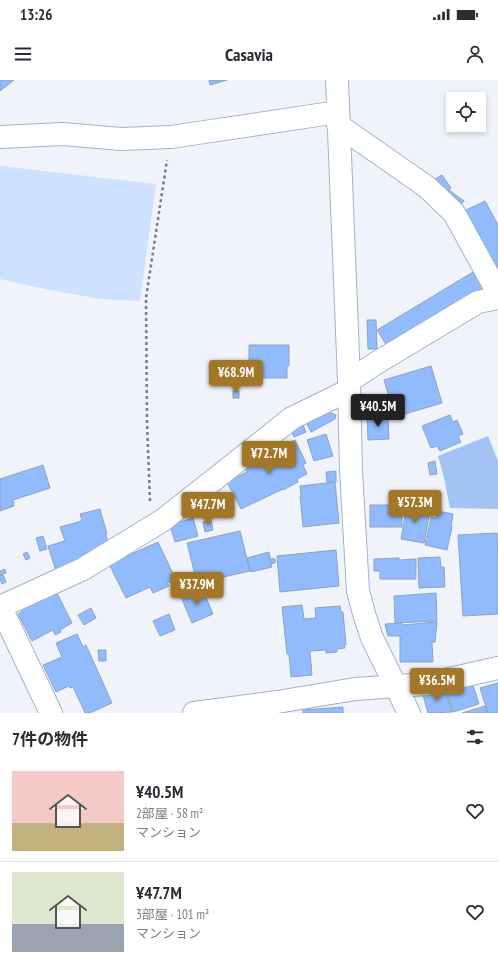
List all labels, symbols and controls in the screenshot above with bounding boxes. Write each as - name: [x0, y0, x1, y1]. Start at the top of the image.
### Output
- text: 13:26: [20, 5, 52, 24]
- icon: menu: [12, 43, 34, 65]
- text: Casavia: [225, 43, 273, 66]
- icon: person: [464, 43, 486, 65]
- map controls: [446, 92, 486, 132]
- button: locate: [446, 92, 486, 132]
- pin: ¥68.9M: [203, 360, 269, 394]
- text: ¥68.9M: [218, 364, 254, 381]
- pin: ¥40.5M: [345, 394, 411, 428]
- text: ¥40.5M: [360, 398, 396, 415]
- pin: ¥72.7M: [236, 441, 302, 475]
- text: ¥72.7M: [251, 445, 287, 462]
- pin: ¥57.3M: [382, 490, 448, 524]
- pin: ¥47.7M: [175, 492, 241, 526]
- text: ¥57.3M: [398, 494, 432, 511]
- text: ¥47.7M: [191, 496, 225, 513]
- pin: ¥37.9M: [164, 572, 230, 606]
- text: ¥37.9M: [180, 576, 214, 593]
- pin: ¥36.5M: [404, 668, 470, 702]
- text: ¥36.5M: [419, 672, 455, 689]
- icon: filters: [464, 726, 486, 748]
- text: 7件の物件: [12, 728, 88, 750]
- text: ¥40.5M: [136, 781, 183, 803]
- icon: home: [44, 787, 92, 835]
- icon: heart: [464, 800, 486, 822]
- text: 2部屋 · 58 m²: [136, 805, 203, 822]
- text: マンション: [136, 824, 201, 841]
- text: ¥47.7M: [136, 882, 182, 904]
- icon: home: [44, 888, 92, 936]
- icon: heart: [464, 901, 486, 923]
- text: 3部屋 · 101 m²: [136, 906, 209, 923]
- text: マンション: [136, 925, 201, 942]

